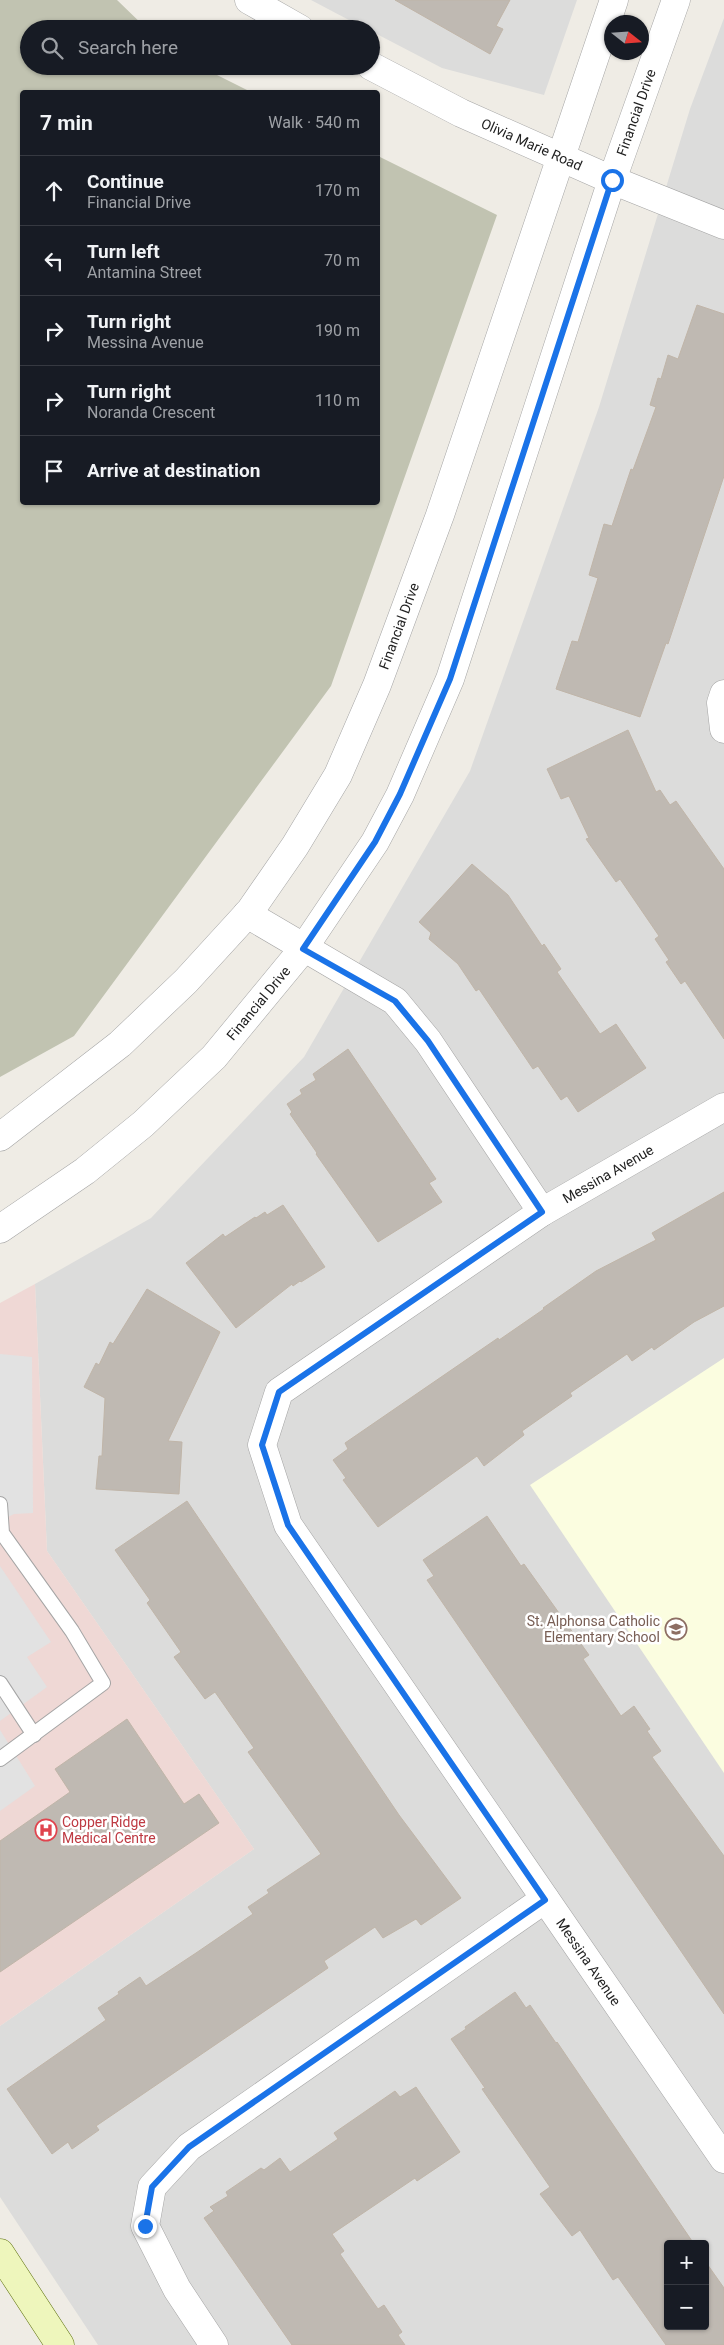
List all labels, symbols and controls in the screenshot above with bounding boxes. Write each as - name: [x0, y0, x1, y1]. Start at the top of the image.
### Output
- north arrow: [604, 15, 649, 60]
- search box: [20, 20, 380, 75]
- icon: search: [38, 34, 66, 62]
- text: Search here: [78, 36, 178, 59]
- street label: Financial Drive: [613, 67, 659, 158]
- text: 7 min: [40, 111, 93, 135]
- text: Walk · 540 m: [268, 113, 360, 132]
- street label: Olivia Marie Road: [479, 115, 585, 174]
- route start: [601, 169, 624, 192]
- text: Continue: [87, 170, 164, 193]
- icon: ahead: [40, 177, 68, 205]
- text: 170 m: [315, 181, 360, 200]
- text: Financial Drive: [87, 193, 191, 212]
- text: Turn left: [87, 240, 160, 263]
- icon: left: [40, 247, 68, 275]
- text: 70 m: [324, 251, 360, 270]
- text: Antamina Street: [87, 263, 202, 282]
- text: Turn right: [87, 310, 171, 333]
- icon: right: [40, 317, 68, 345]
- text: 190 m: [315, 321, 360, 340]
- text: Messina Avenue: [87, 333, 204, 352]
- text: Turn right: [87, 380, 171, 403]
- icon: right: [40, 387, 68, 415]
- text: 110 m: [315, 391, 360, 410]
- text: Noranda Crescent: [87, 403, 215, 422]
- icon: arrive: [40, 457, 68, 485]
- text: Arrive at destination: [87, 459, 260, 482]
- street label: Financial Drive: [376, 581, 422, 671]
- street label: Financial Drive: [223, 963, 294, 1043]
- street label: Messina Avenue: [560, 1142, 656, 1206]
- place label: St. Alphonsa Catholic Elementary School: [527, 1613, 660, 1645]
- school or university icon: St. Alphonsa Catholic Elementary School: [664, 1617, 688, 1641]
- place label: Copper Ridge Medical Centre: [62, 1814, 156, 1846]
- hospital icon: Copper Ridge Medical Centre: [34, 1818, 58, 1842]
- street label: Messina Avenue: [553, 1915, 624, 2009]
- route end: [134, 2215, 157, 2238]
- map controls: [664, 2240, 709, 2330]
- button: +: [664, 2240, 709, 2285]
- button: −: [664, 2285, 709, 2330]

